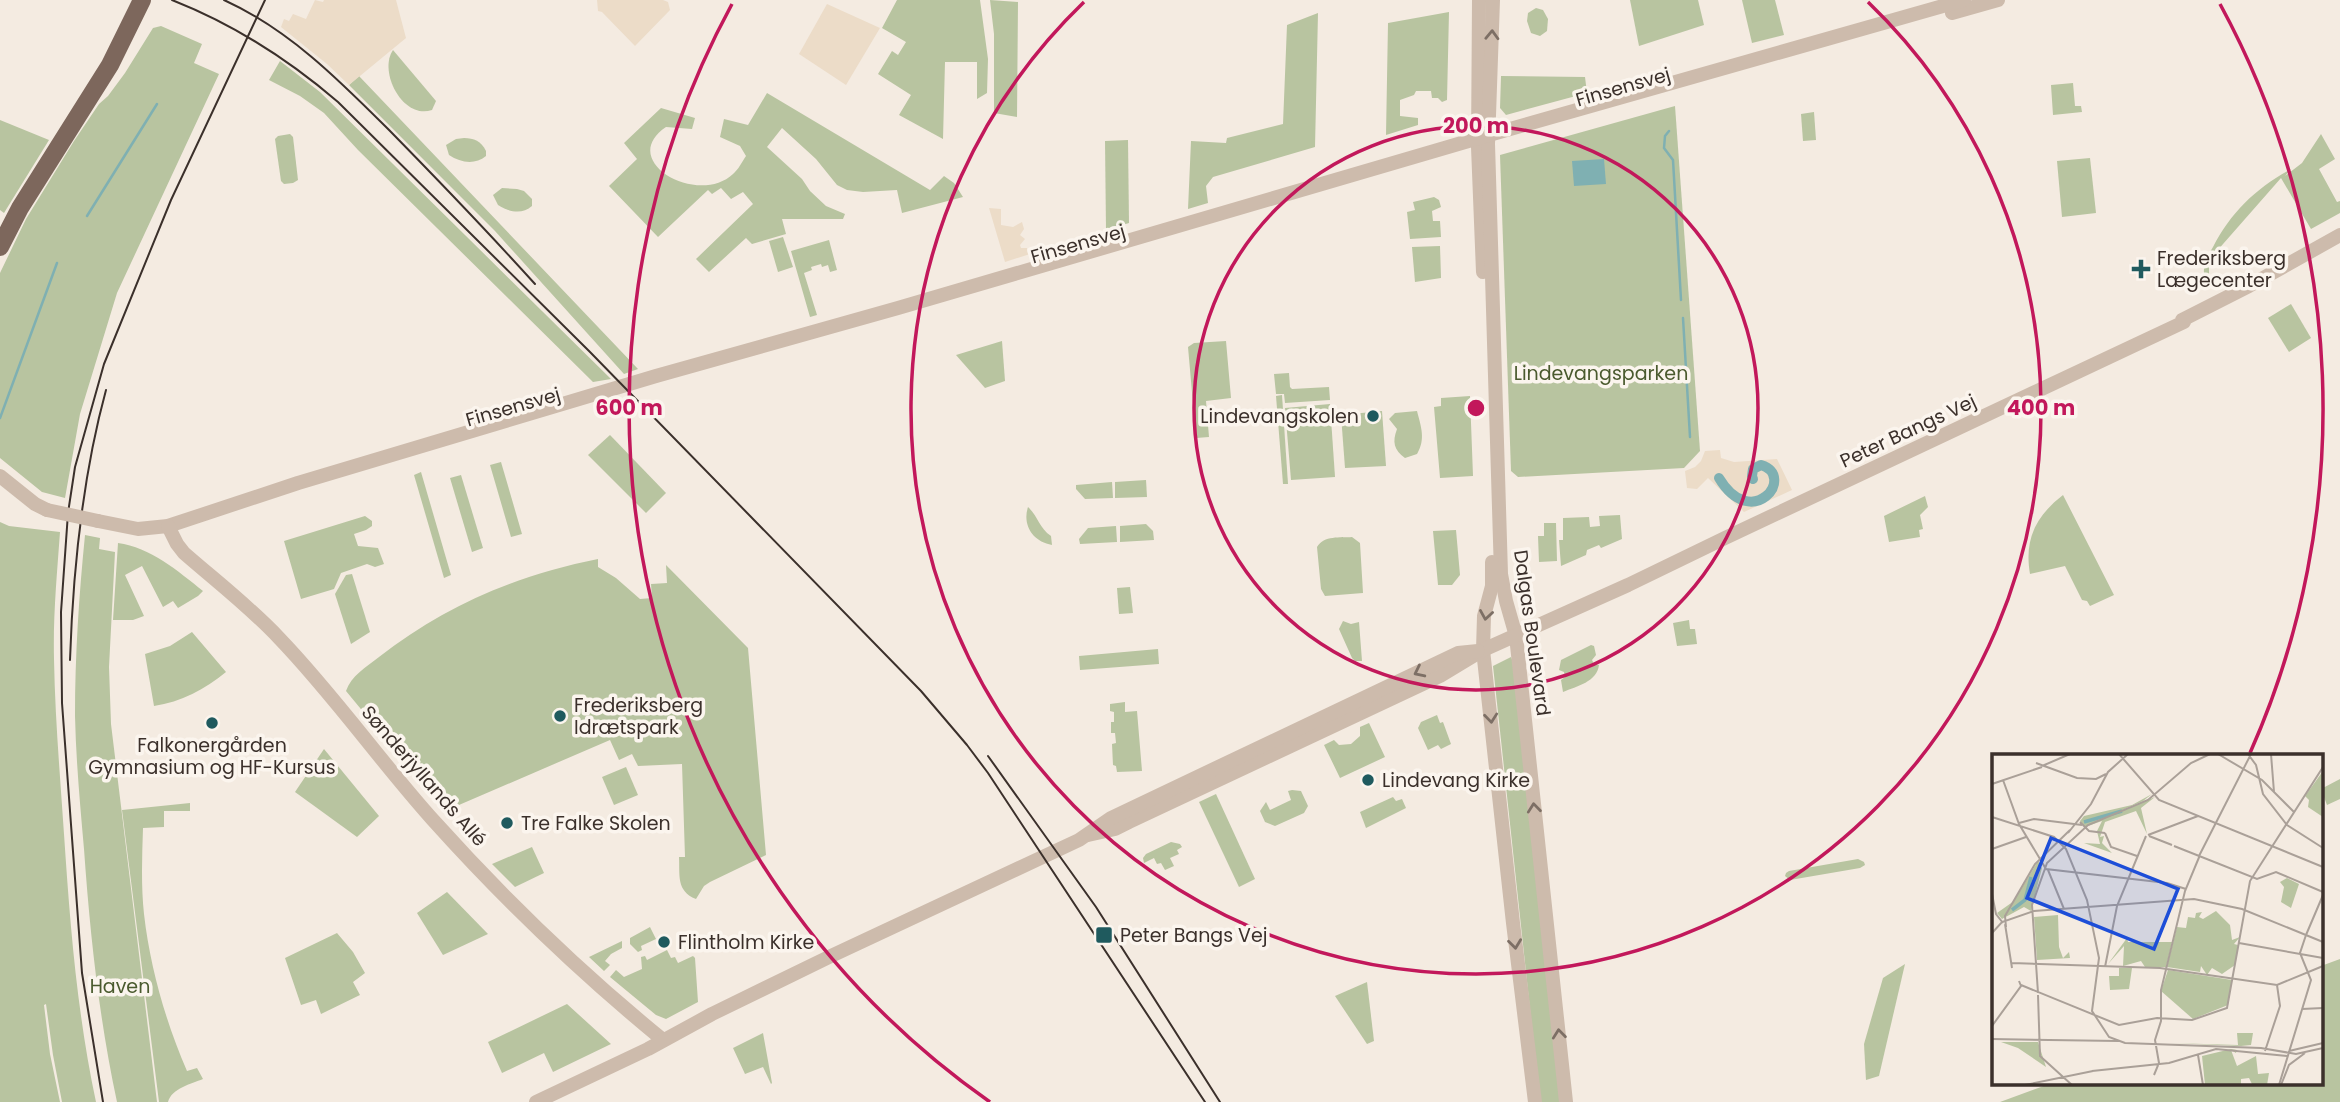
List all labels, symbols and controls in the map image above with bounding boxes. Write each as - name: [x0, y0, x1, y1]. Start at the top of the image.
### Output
- one-way arrow: [1485, 29, 1500, 40]
- street label: Finsensvej: [1572, 61, 1674, 113]
- text: 200 m: [1443, 111, 1509, 140]
- street label: Finsensvej: [1027, 218, 1129, 270]
- place label: Frederiksberg Lægecenter: [2157, 245, 2286, 294]
- marker: Frederiksberg Lægecenter: [2131, 259, 2151, 279]
- park label: Lindevangsparken: [1514, 360, 1688, 387]
- street label: Finsensvej: [462, 381, 564, 433]
- street label: Peter Bangs Vej: [1835, 388, 1981, 474]
- text: 600 m: [595, 393, 663, 422]
- text: 400 m: [2007, 393, 2075, 422]
- centre of rings: [1464, 396, 1488, 420]
- place label: Lindevangskolen: [1200, 403, 1359, 430]
- marker: Lindevangskolen: [1365, 408, 1381, 424]
- street label: Dalgas Boulevard: [1507, 548, 1557, 718]
- one-way arrow: [1479, 610, 1494, 621]
- one-way arrow: [1414, 663, 1426, 677]
- place label: Frederiksberg Idrætspark: [574, 692, 703, 741]
- street label: Sønderjyllands Allé: [355, 700, 493, 852]
- marker: Frederiksberg Idrætspark: [552, 708, 568, 724]
- one-way arrow: [1483, 713, 1498, 724]
- marker: Falkonergården Gymnasium og HF-Kursus: [204, 715, 220, 731]
- place label: Falkonergården Gymnasium og HF-Kursus: [88, 732, 336, 781]
- inset map: [1992, 754, 2322, 1084]
- place label: Lindevang Kirke: [1382, 767, 1530, 794]
- marker: Lindevang Kirke: [1360, 772, 1376, 788]
- one-way arrow: [1527, 802, 1542, 813]
- place label: Tre Falke Skolen: [521, 810, 671, 837]
- marker: Tre Falke Skolen: [499, 815, 515, 831]
- place label: Peter Bangs Vej: [1120, 922, 1267, 949]
- marker: Peter Bangs Vej: [1094, 925, 1114, 945]
- place label: Flintholm Kirke: [678, 929, 814, 956]
- marker: Flintholm Kirke: [656, 934, 672, 950]
- one-way arrow: [1508, 939, 1523, 950]
- park label: Haven: [90, 973, 150, 1000]
- one-way arrow: [1552, 1028, 1567, 1039]

